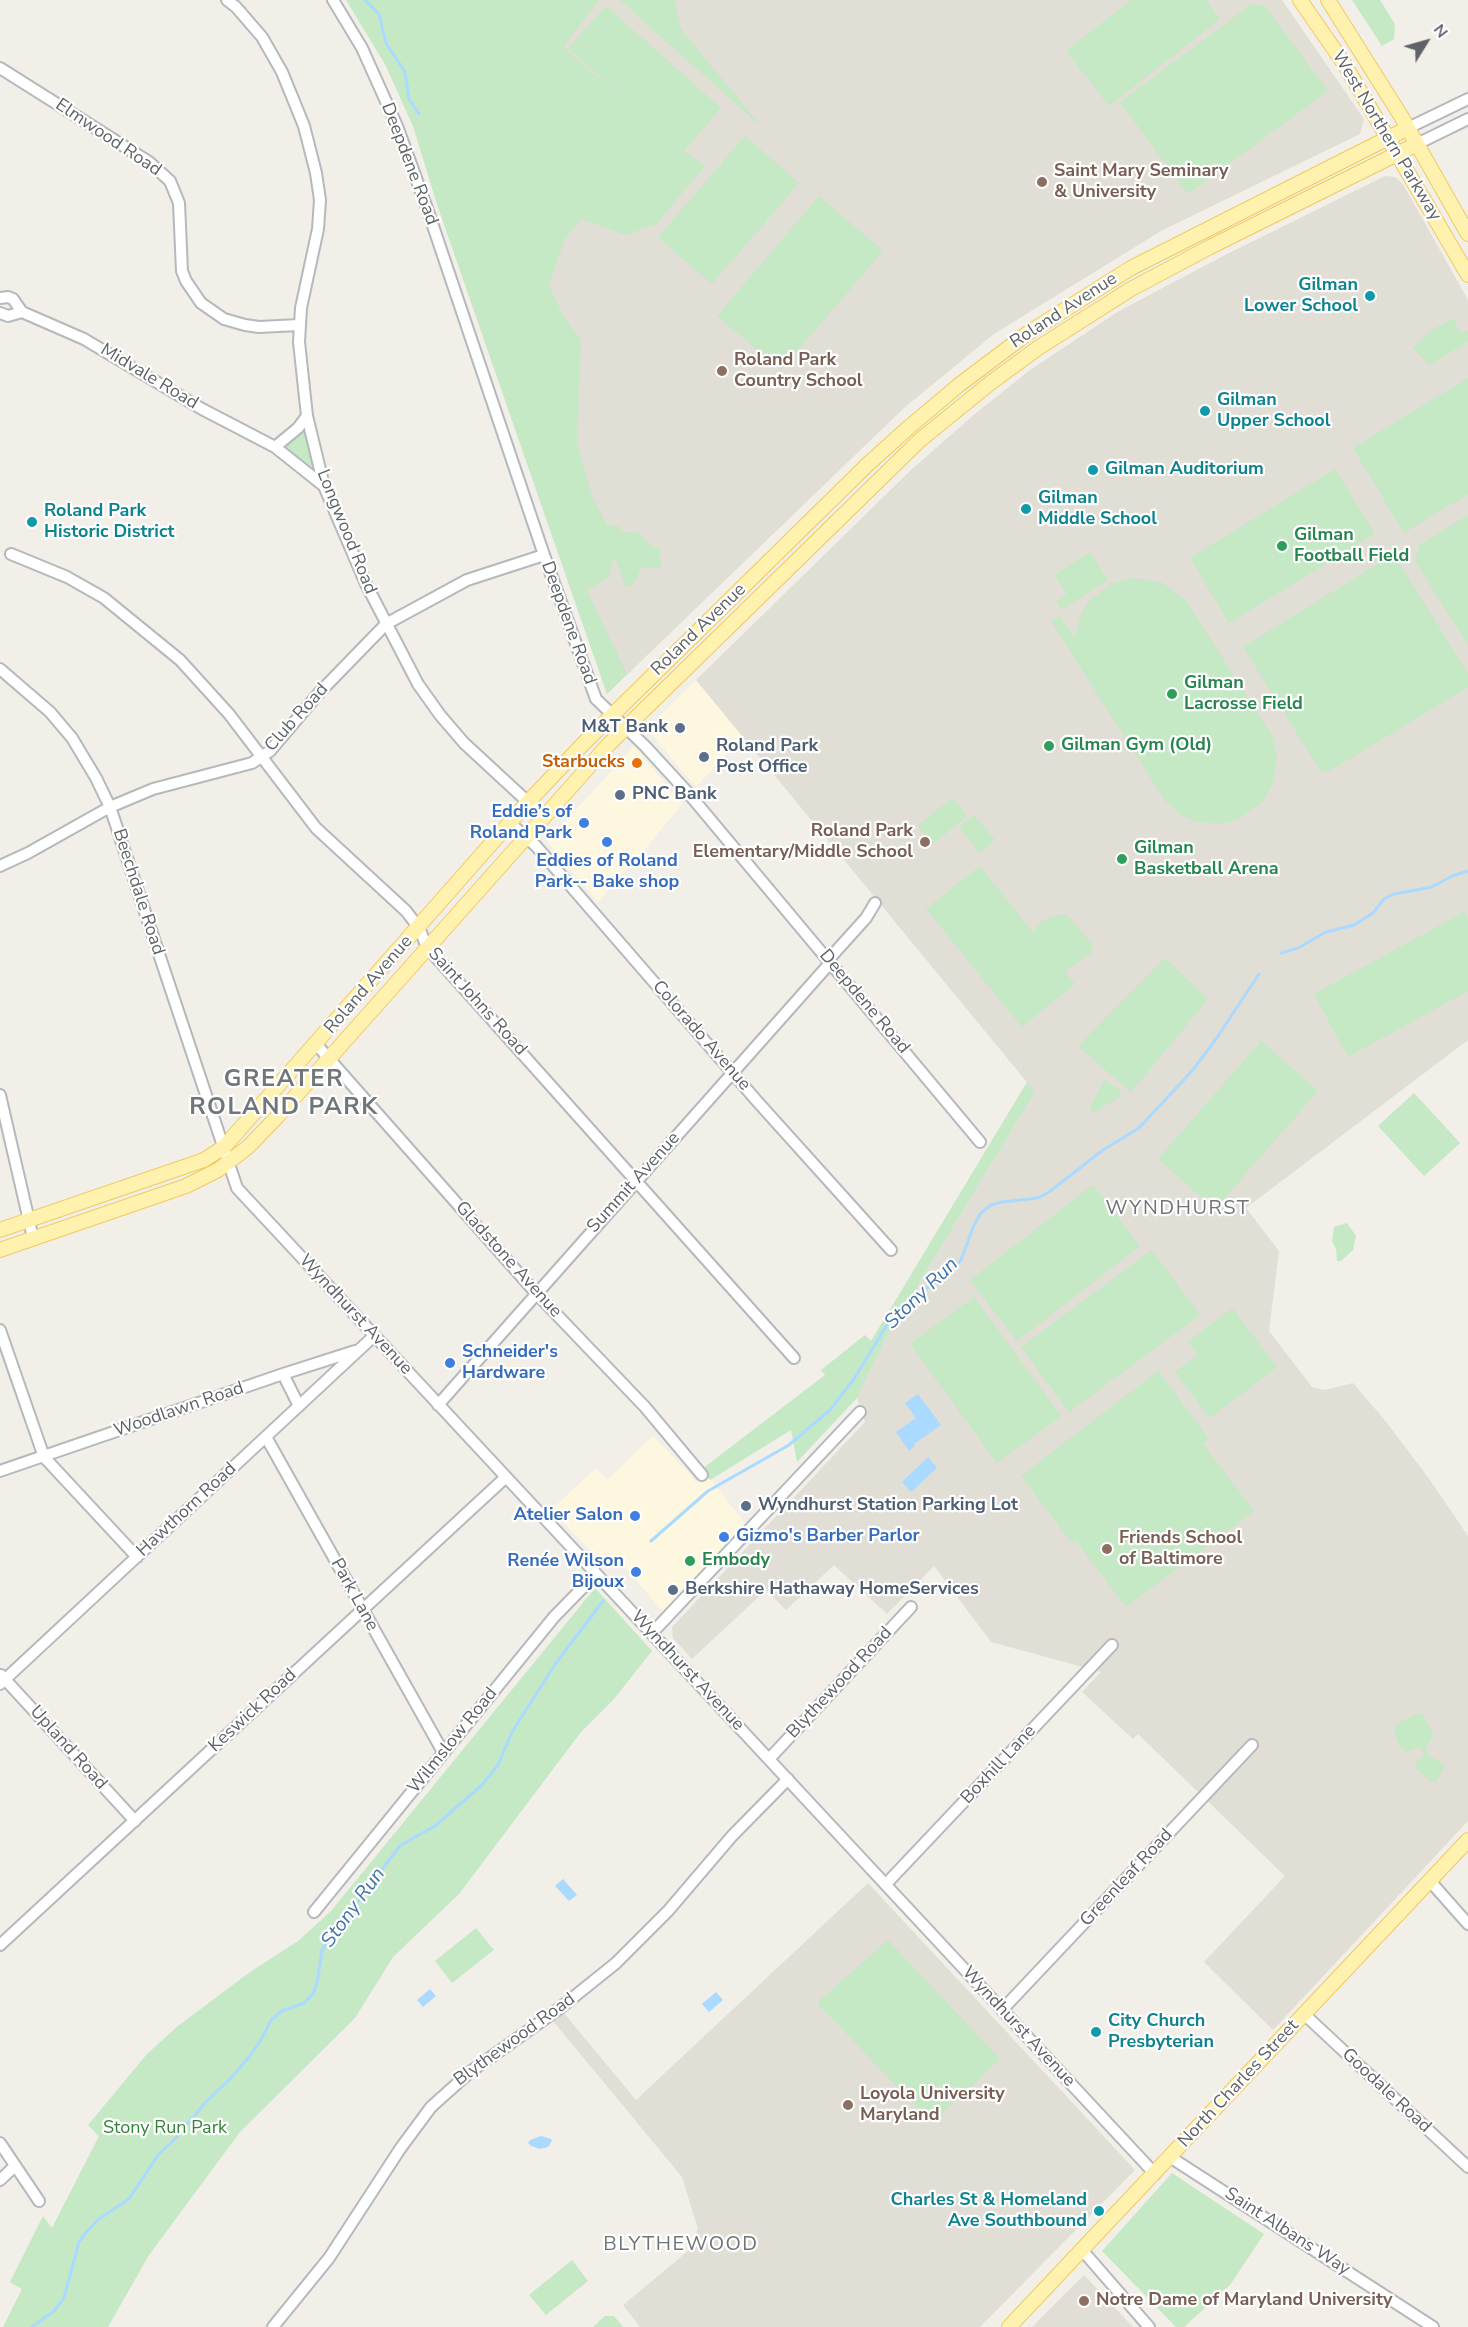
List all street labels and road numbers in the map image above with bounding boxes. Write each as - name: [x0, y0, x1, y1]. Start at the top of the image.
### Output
- street label: West Northern Parkway: [1327, 47, 1445, 225]
- street label: Elmwood Road: [51, 95, 165, 181]
- street label: Deepdene Road: [376, 100, 442, 228]
- street label: Roland Avenue: [1006, 268, 1122, 354]
- street label: Midvale Road: [96, 339, 202, 415]
- street label: Longwood Road: [311, 467, 381, 597]
- street label: Deepdene Road: [536, 559, 600, 687]
- street label: Roland Avenue: [647, 579, 751, 681]
- street label: Club Road: [261, 679, 333, 757]
- street label: Beechdale Road: [107, 826, 169, 958]
- street label: Roland Avenue: [320, 931, 418, 1039]
- street label: Saint Johns Road: [423, 944, 531, 1060]
- street label: Deepdene Road: [814, 946, 914, 1058]
- street label: Colorado Avenue: [647, 976, 755, 1096]
- street label: Summit Avenue: [583, 1128, 685, 1238]
- street label: Gladstone Avenue: [450, 1197, 566, 1323]
- street label: Wyndhurst Avenue: [294, 1250, 416, 1380]
- street label: Woodlawn Road: [111, 1378, 247, 1442]
- street label: Hawthorn Road: [133, 1458, 241, 1562]
- street label: Park Lane: [325, 1555, 383, 1635]
- street label: Wyndhurst Avenue: [626, 1606, 748, 1736]
- street label: Blythewood Road: [783, 1623, 897, 1743]
- street label: Keswick Road: [205, 1665, 301, 1757]
- street label: Wilmslow Road: [404, 1684, 502, 1798]
- street label: Upland Road: [25, 1702, 111, 1794]
- street label: Boxhill Lane: [957, 1721, 1041, 1809]
- street label: Greenleaf Road: [1076, 1825, 1178, 1931]
- street label: Wyndhurst Avenue: [957, 1962, 1079, 2092]
- street label: Blythewood Road: [450, 1989, 580, 2091]
- street label: North Charles Street: [1174, 2016, 1304, 2152]
- street label: Goodale Road: [1337, 2044, 1435, 2138]
- street label: Saint Albans Way: [1220, 2183, 1354, 2281]

